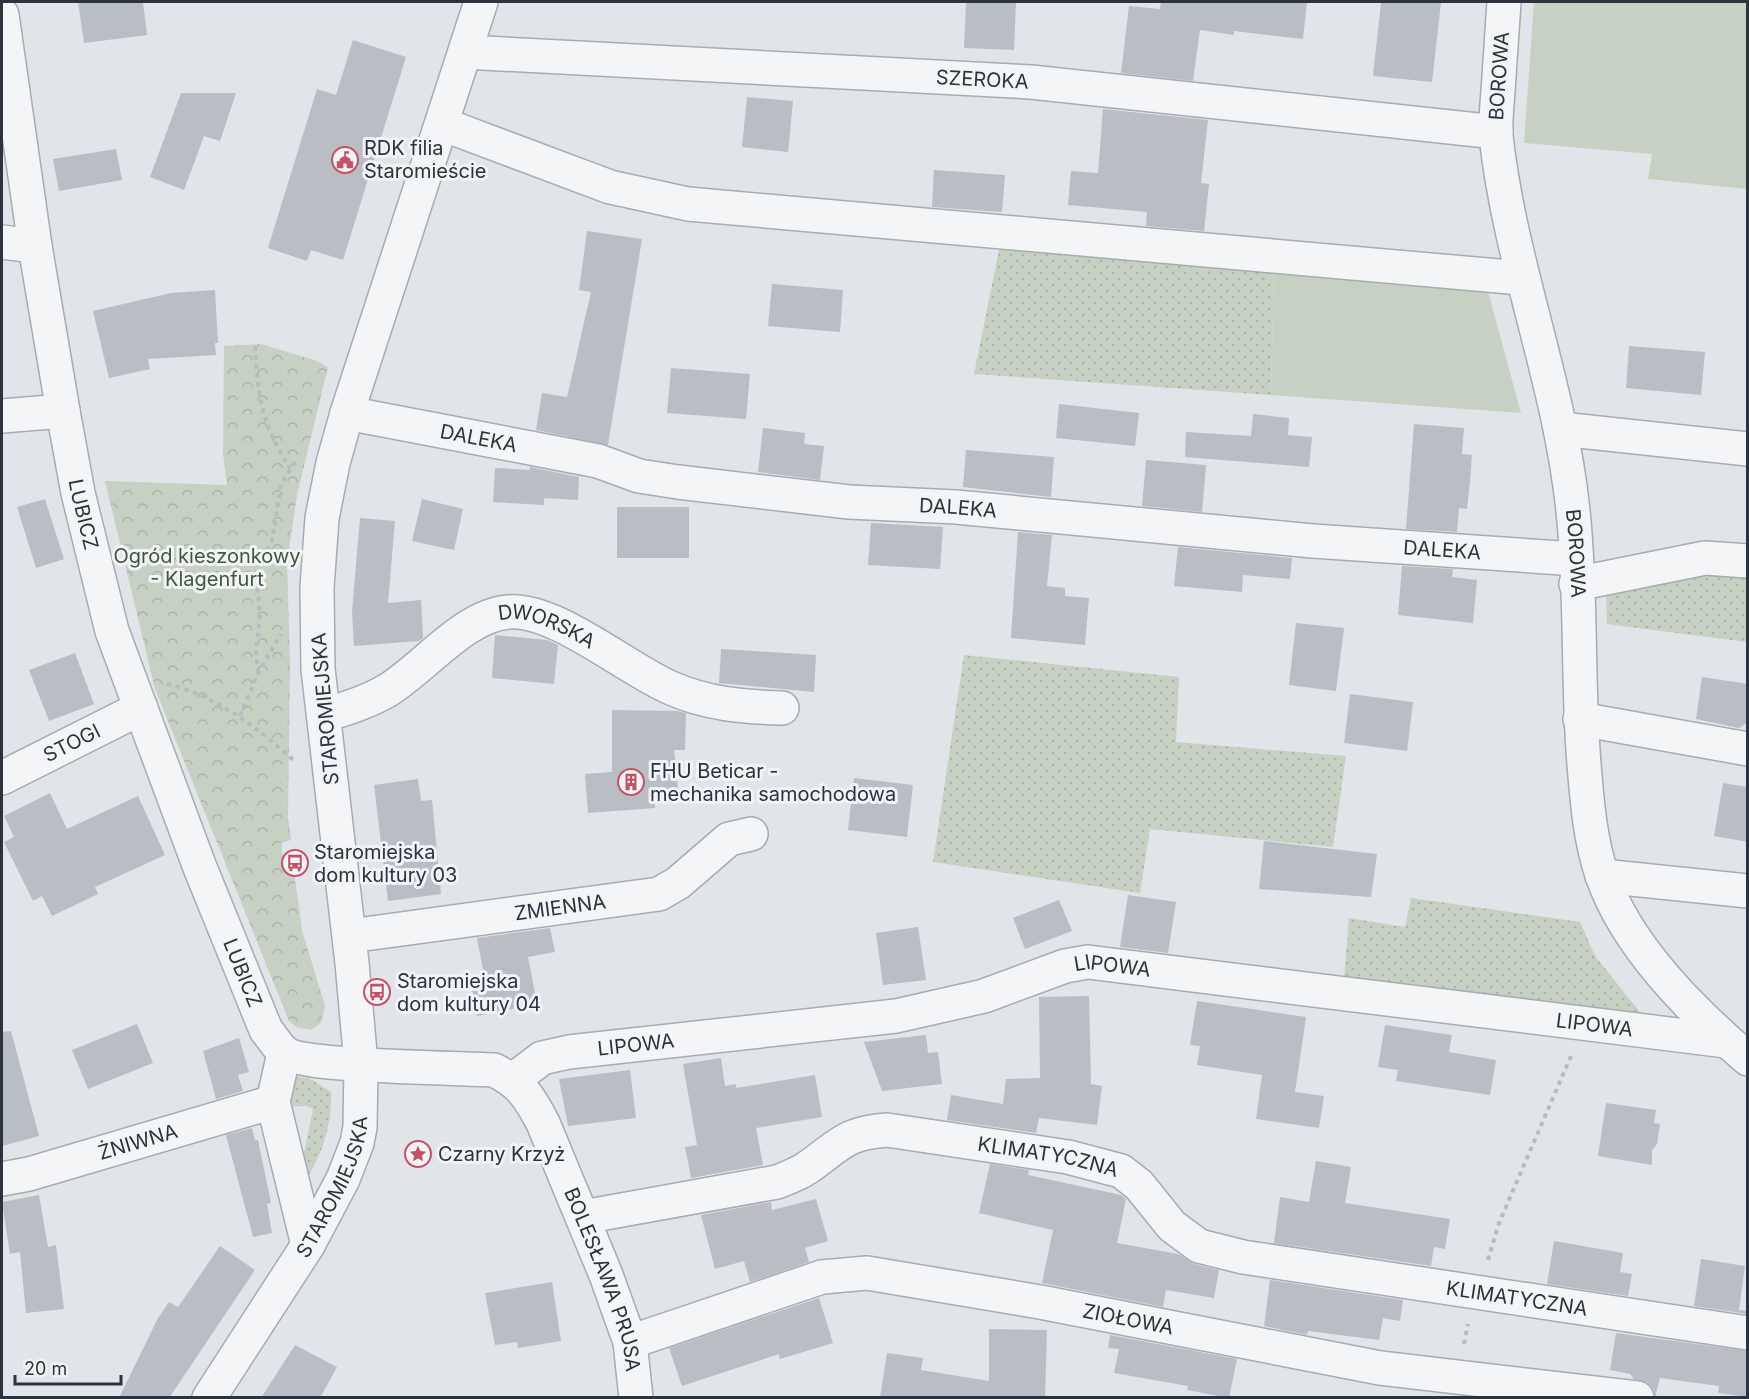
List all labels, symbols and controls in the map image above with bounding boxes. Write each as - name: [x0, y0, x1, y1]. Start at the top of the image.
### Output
- street label: BOROWA: [1484, 31, 1514, 121]
- street label: SZEROKA: [935, 65, 1029, 94]
- place label: RDK filia Staromieście: [364, 136, 486, 183]
- public building icon: RDK filia Staromieście: [330, 145, 360, 175]
- street label: DALEKA: [438, 419, 519, 457]
- street label: LUBICZ: [64, 477, 103, 552]
- street label: DALEKA: [918, 493, 998, 523]
- street label: BOROWA: [1561, 508, 1590, 598]
- street label: DALEKA: [1402, 535, 1482, 564]
- park label: Ogród kieszonkowy - Klagenfurt: [114, 544, 300, 591]
- street label: DWORSKA: [496, 599, 600, 654]
- street label: STAROMIEJSKA: [306, 632, 344, 786]
- street label: STOGI: [39, 719, 104, 767]
- place label: FHU Beticar - mechanika samochodowa: [650, 759, 896, 806]
- building icon: FHU Beticar - mechanika samochodowa: [616, 767, 646, 797]
- place label: Staromiejska dom kultury 03: [314, 840, 457, 887]
- bus stop icon: Staromiejska dom kultury 03: [280, 848, 310, 878]
- street label: ZMIENNA: [513, 889, 607, 926]
- street label: LUBICZ: [218, 935, 267, 1010]
- street label: LIPOWA: [1072, 950, 1152, 982]
- place label: Staromiejska dom kultury 04: [397, 969, 541, 1016]
- bus stop icon: Staromiejska dom kultury 04: [362, 977, 392, 1007]
- street label: LIPOWA: [1555, 1008, 1634, 1041]
- street label: LIPOWA: [596, 1028, 676, 1061]
- street label: STAROMIEJSKA: [291, 1116, 372, 1262]
- street label: ŻNIWNA: [95, 1119, 181, 1165]
- street label: KLIMATYCZNA: [976, 1132, 1121, 1182]
- place icon: Czarny Krzyż: [403, 1139, 433, 1169]
- place label: Czarny Krzyż: [438, 1142, 565, 1166]
- street label: BOLESŁAWA PRUSA: [559, 1184, 645, 1373]
- street label: KLIMATYCZNA: [1445, 1276, 1589, 1321]
- street label: ZIOŁOWA: [1080, 1299, 1176, 1340]
- scale bar: [15, 1348, 122, 1386]
- text: 20 m: [24, 1358, 67, 1379]

